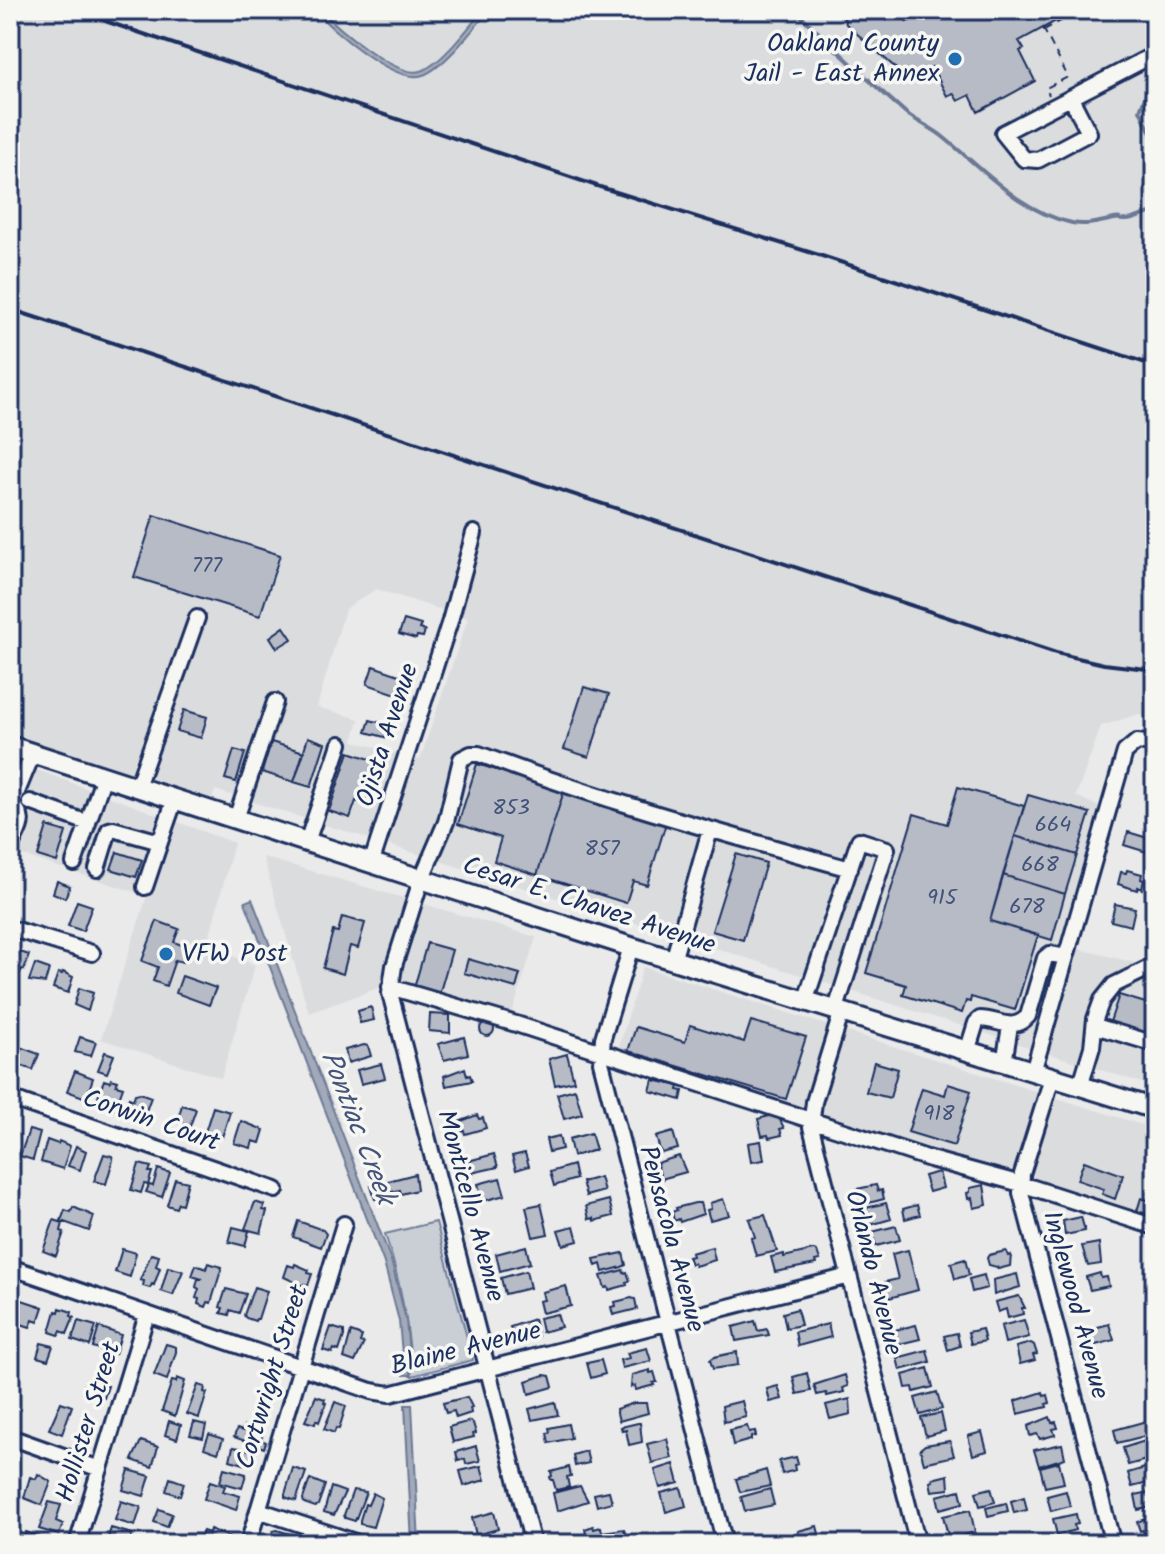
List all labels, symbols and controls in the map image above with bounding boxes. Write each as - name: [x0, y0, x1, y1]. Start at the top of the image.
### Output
- place label: Oakland County Jail - East Annex: [744, 23, 940, 95]
- marker: Oakland County Jail - East Annex: [946, 50, 964, 68]
- house number: 777: [192, 549, 223, 584]
- street label: Ojista Avenue: [345, 657, 431, 812]
- house number: 853: [492, 791, 530, 826]
- house number: 664: [1035, 808, 1071, 843]
- house number: 857: [584, 832, 620, 867]
- street label: Cesar E. Chavez Avenue: [457, 845, 721, 967]
- house number: 668: [1021, 848, 1060, 883]
- house number: 915: [927, 881, 958, 916]
- house number: 678: [1009, 890, 1046, 925]
- place label: VFW Post: [182, 933, 288, 975]
- marker: VFW Post: [157, 945, 175, 963]
- water label: Pontiac Creek: [307, 1045, 408, 1215]
- street label: Corwin Court: [77, 1078, 226, 1164]
- house number: 918: [924, 1097, 955, 1132]
- street label: Monticello Avenue: [424, 1105, 516, 1307]
- street label: Pensacola Avenue: [626, 1141, 716, 1337]
- street label: Orlando Avenue: [832, 1186, 914, 1360]
- street label: Inglewood Avenue: [1030, 1206, 1120, 1404]
- street label: Cortwright Street: [225, 1279, 321, 1474]
- street label: Blaine Avenue: [386, 1310, 546, 1388]
- street label: Hollister Street: [45, 1336, 134, 1507]

